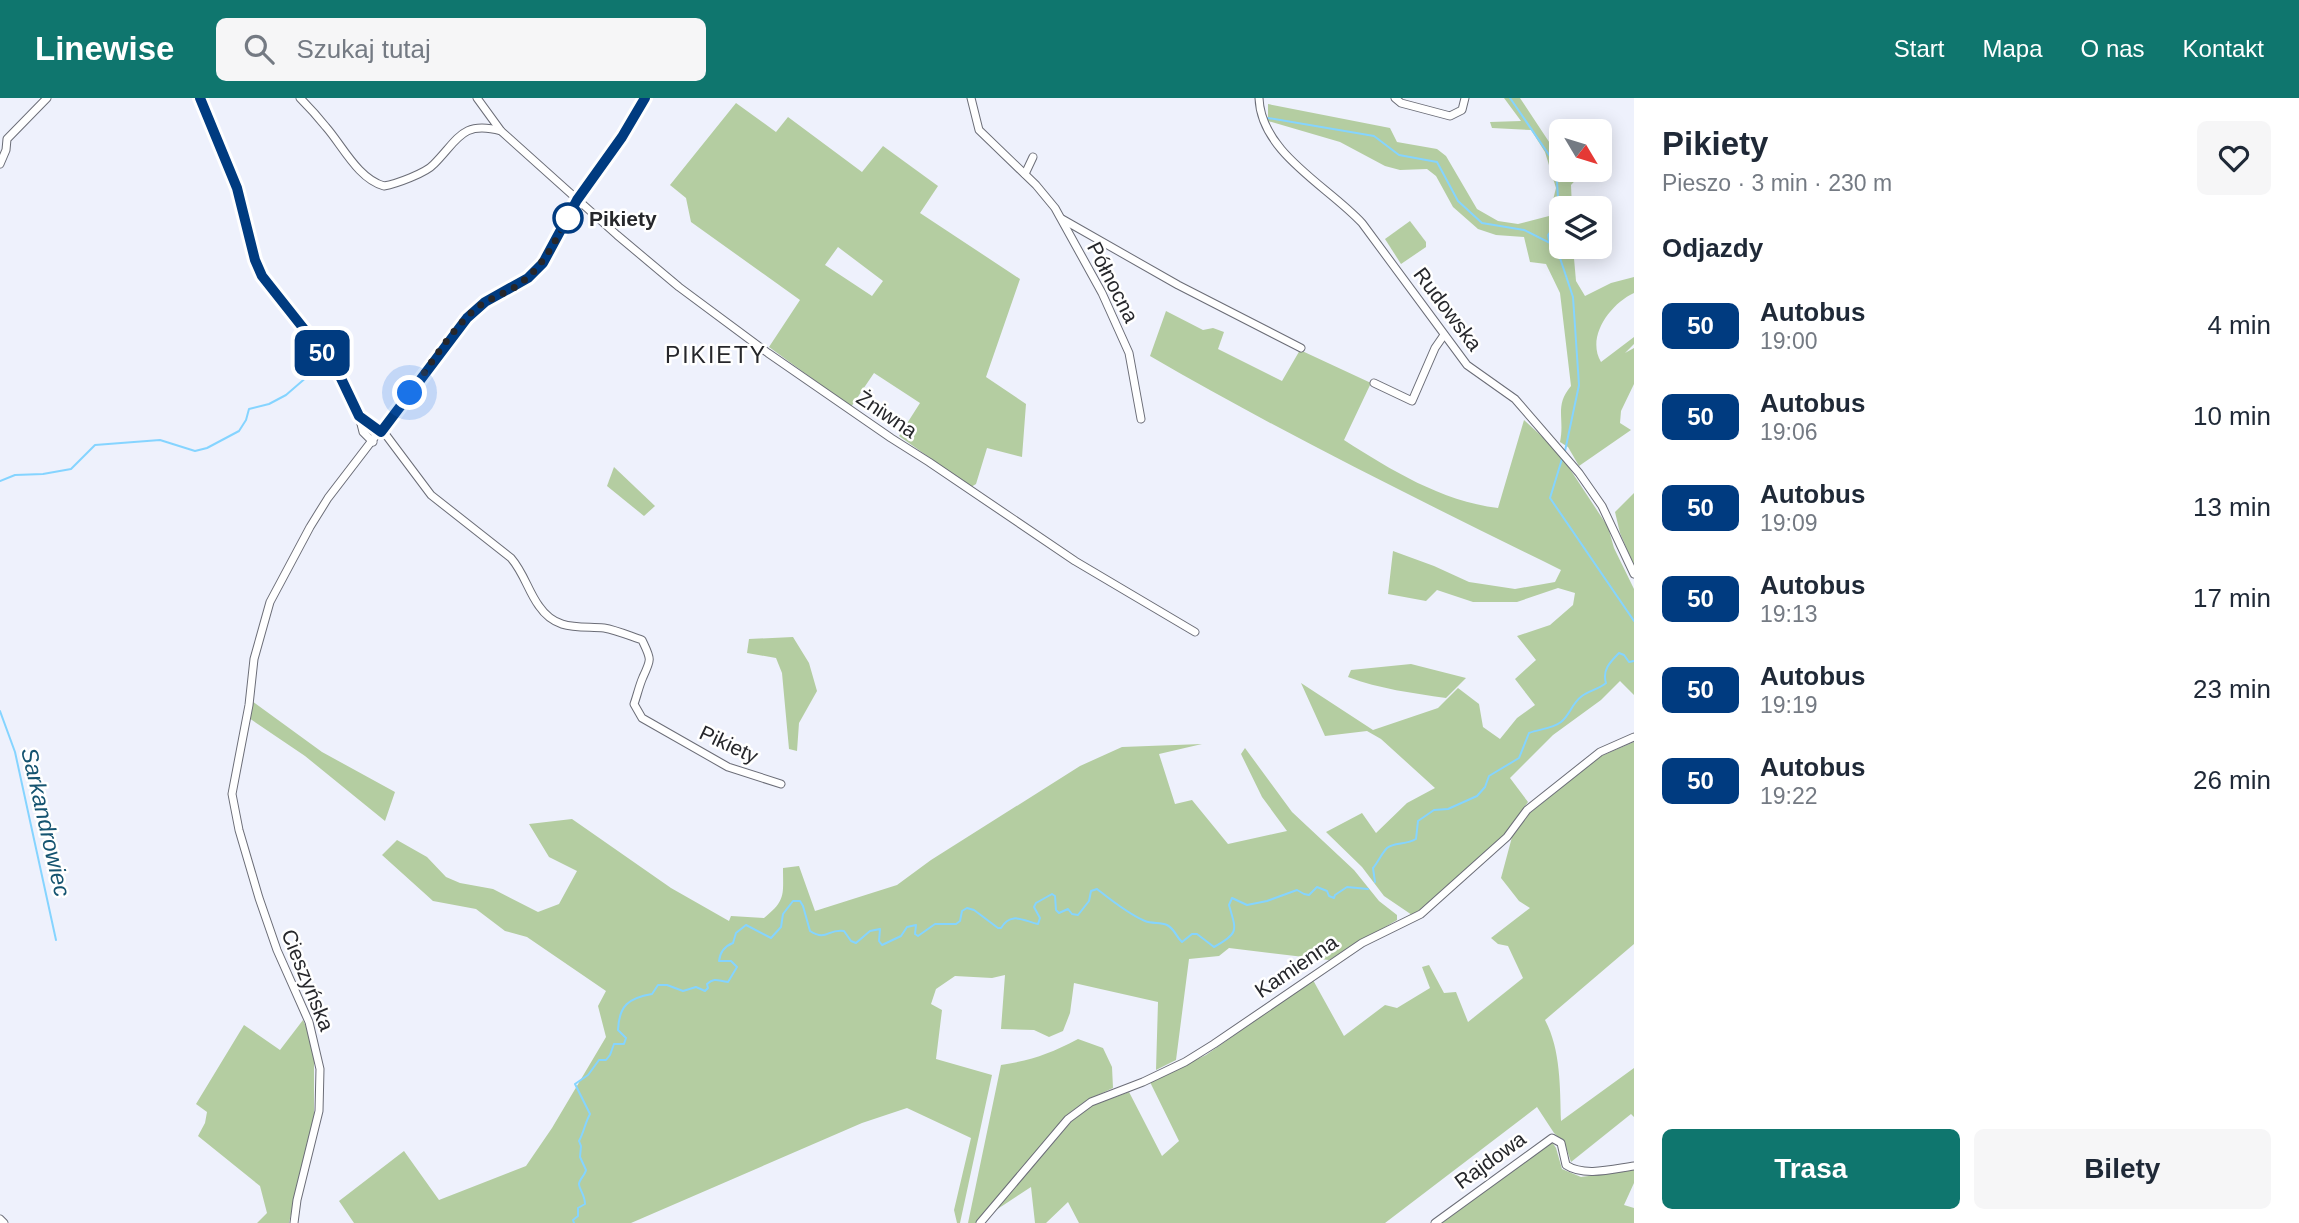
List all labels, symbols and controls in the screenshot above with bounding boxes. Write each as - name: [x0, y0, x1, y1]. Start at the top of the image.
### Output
- search box: [216, 18, 706, 81]
- text: Linewise: [35, 30, 174, 67]
- icon: search: [240, 30, 278, 68]
- text: Szukaj tutaj: [296, 34, 431, 64]
- text: Start: [1894, 35, 1945, 62]
- text: Mapa: [1983, 35, 2043, 62]
- text: O nas: [2081, 35, 2145, 62]
- text: Kontakt: [2183, 35, 2264, 62]
- north arrow: [1549, 119, 1612, 182]
- map controls: [1549, 119, 1612, 259]
- button: heart: [2197, 121, 2271, 195]
- text: Pikiety: [1662, 125, 1768, 162]
- text: Pieszo · 3 min · 230 m: [1662, 170, 1892, 196]
- button: layers: [1549, 196, 1612, 259]
- marker: Pikiety: [553, 203, 583, 233]
- place label: Pikiety: [589, 207, 657, 230]
- text: Odjazdy: [1662, 233, 1763, 263]
- street label: Północna: [1083, 238, 1143, 327]
- street label: Rudowska: [1409, 263, 1487, 355]
- text: Autobus: [1760, 297, 1865, 327]
- text: 4 min: [2207, 310, 2271, 340]
- text: 50: [1687, 312, 1714, 339]
- text: 19:00: [1760, 328, 1818, 354]
- line badge: 50: [290, 330, 354, 376]
- text: 50: [309, 339, 335, 366]
- district label: PIKIETY: [665, 342, 767, 368]
- your location: [392, 375, 427, 410]
- street label: Żniwna: [853, 386, 922, 443]
- text: Autobus: [1760, 388, 1865, 418]
- text: 10 min: [2193, 401, 2271, 431]
- text: 50: [1687, 403, 1714, 430]
- text: 19:06: [1760, 419, 1818, 445]
- text: Autobus: [1760, 479, 1865, 509]
- text: 13 min: [2193, 492, 2271, 522]
- text: 50: [1687, 494, 1714, 521]
- text: 19:09: [1760, 510, 1818, 536]
- text: Autobus: [1760, 570, 1865, 600]
- text: 17 min: [2193, 583, 2271, 613]
- text: 50: [1687, 585, 1714, 612]
- text: 19:13: [1760, 601, 1818, 627]
- text: Autobus: [1760, 661, 1865, 691]
- text: 23 min: [2193, 674, 2271, 704]
- text: 50: [1687, 676, 1714, 703]
- text: 19:19: [1760, 692, 1818, 718]
- street label: Pikiety: [696, 721, 762, 768]
- water label: Sarkandrowiec: [16, 745, 76, 900]
- text: Autobus: [1760, 752, 1865, 782]
- text: 26 min: [2193, 765, 2271, 795]
- text: 50: [1687, 767, 1714, 794]
- text: 19:22: [1760, 783, 1818, 809]
- street label: Cieszyńska: [277, 926, 339, 1034]
- street label: Kamienna: [1250, 930, 1342, 1002]
- street label: Rajdowa: [1450, 1126, 1530, 1193]
- button: Trasa: [1662, 1129, 1960, 1209]
- button: Bilety: [1974, 1129, 2271, 1209]

